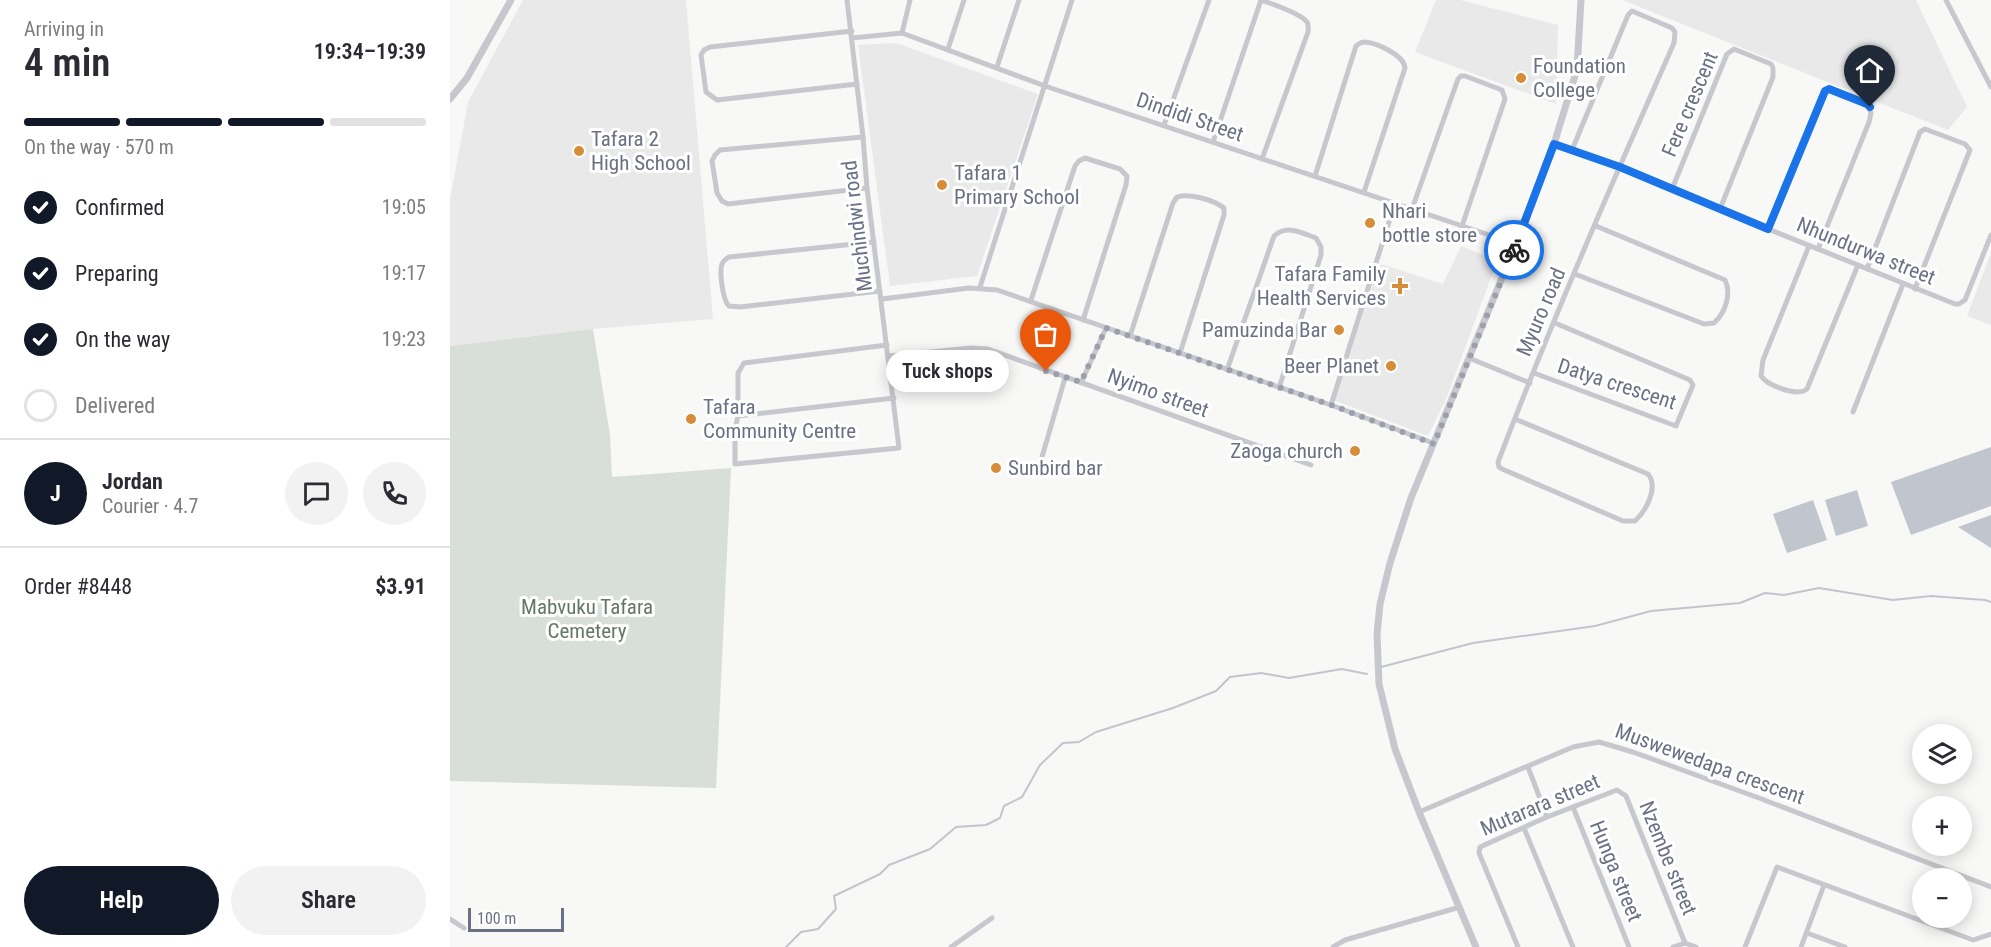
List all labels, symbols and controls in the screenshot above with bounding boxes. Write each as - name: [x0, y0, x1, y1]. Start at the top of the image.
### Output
- text: Arriving in: [24, 17, 104, 41]
- text: 19:34–19:39: [314, 39, 426, 64]
- text: 4 min: [24, 40, 110, 86]
- pin: [1844, 45, 1895, 107]
- street label: Fere crescent: [1657, 48, 1723, 160]
- place label: Foundation College: [1533, 54, 1626, 102]
- icon: home: [1853, 54, 1886, 87]
- marker: Foundation College: [1514, 71, 1528, 85]
- street label: Dindidi Street: [1133, 88, 1247, 146]
- place label: Tafara 2 High School: [591, 127, 691, 175]
- text: On the way · 570 m: [24, 135, 174, 159]
- marker: Tafara 2 High School: [572, 144, 586, 158]
- street label: Muchindwi road: [837, 159, 877, 293]
- place label: Tafara 1 Primary School: [954, 161, 1080, 209]
- marker: Tafara 1 Primary School: [935, 178, 949, 192]
- icon: check: [24, 191, 57, 224]
- text: Confirmed: [75, 195, 164, 220]
- text: 19:05: [382, 195, 426, 219]
- place label: Nhari bottle store: [1382, 199, 1477, 247]
- street label: Nhundurwa street: [1793, 212, 1939, 290]
- marker: Nhari bottle store: [1363, 216, 1377, 230]
- courier: [1484, 220, 1544, 280]
- icon: bike: [1498, 234, 1531, 267]
- icon: check: [24, 257, 57, 290]
- text: Preparing: [75, 261, 159, 286]
- text: 19:17: [382, 261, 426, 285]
- place label: Tafara Family Health Services: [1257, 262, 1386, 310]
- street label: Myuro road: [1512, 264, 1570, 360]
- marker: Tafara Family Health Services: [1391, 277, 1409, 295]
- pin: [1020, 309, 1071, 371]
- icon: bag: [1029, 318, 1062, 351]
- place label: Pamuzinda Bar: [1202, 318, 1327, 342]
- icon: check: [24, 323, 57, 356]
- marker: Pamuzinda Bar: [1332, 323, 1346, 337]
- text: On the way: [75, 327, 170, 352]
- text: 19:23: [382, 327, 426, 351]
- callout: Tuck shops: [887, 350, 1010, 392]
- place label: Beer Planet: [1284, 354, 1379, 378]
- street label: Datya crescent: [1555, 354, 1679, 414]
- text: Tuck shops: [902, 359, 993, 383]
- marker: Beer Planet: [1384, 359, 1398, 373]
- street label: Nyimo street: [1104, 364, 1212, 422]
- text: Delivered: [75, 393, 155, 418]
- place label: Tafara Community Centre: [703, 395, 856, 443]
- marker: Tafara Community Centre: [684, 412, 698, 426]
- place label: Zaoga church: [1230, 439, 1343, 463]
- marker: Zaoga church: [1348, 444, 1362, 458]
- place label: Sunbird bar: [1008, 456, 1103, 480]
- marker: Sunbird bar: [989, 461, 1003, 475]
- button: chat: [285, 462, 348, 525]
- button: phone: [363, 462, 426, 525]
- text: Jordan: [102, 469, 163, 494]
- text: J: [50, 481, 61, 506]
- text: Courier · 4.7: [102, 494, 198, 518]
- text: Order #8448: [24, 574, 132, 599]
- text: $3.91: [375, 574, 426, 599]
- park label: Mabvuku Tafara Cemetery: [521, 595, 653, 643]
- street label: Muswewedapa crescent: [1612, 719, 1808, 809]
- map controls: [1912, 724, 1972, 928]
- button: layers: [1912, 724, 1972, 784]
- street label: Mutarara street: [1477, 769, 1603, 841]
- button: +: [1912, 796, 1972, 856]
- street label: Nzembe street: [1634, 798, 1702, 918]
- street label: Hunga street: [1585, 817, 1647, 925]
- button: Help: [24, 866, 219, 935]
- button: Share: [231, 866, 426, 935]
- button: −: [1912, 868, 1972, 928]
- scale bar: [468, 905, 564, 932]
- text: 100 m: [477, 909, 516, 928]

